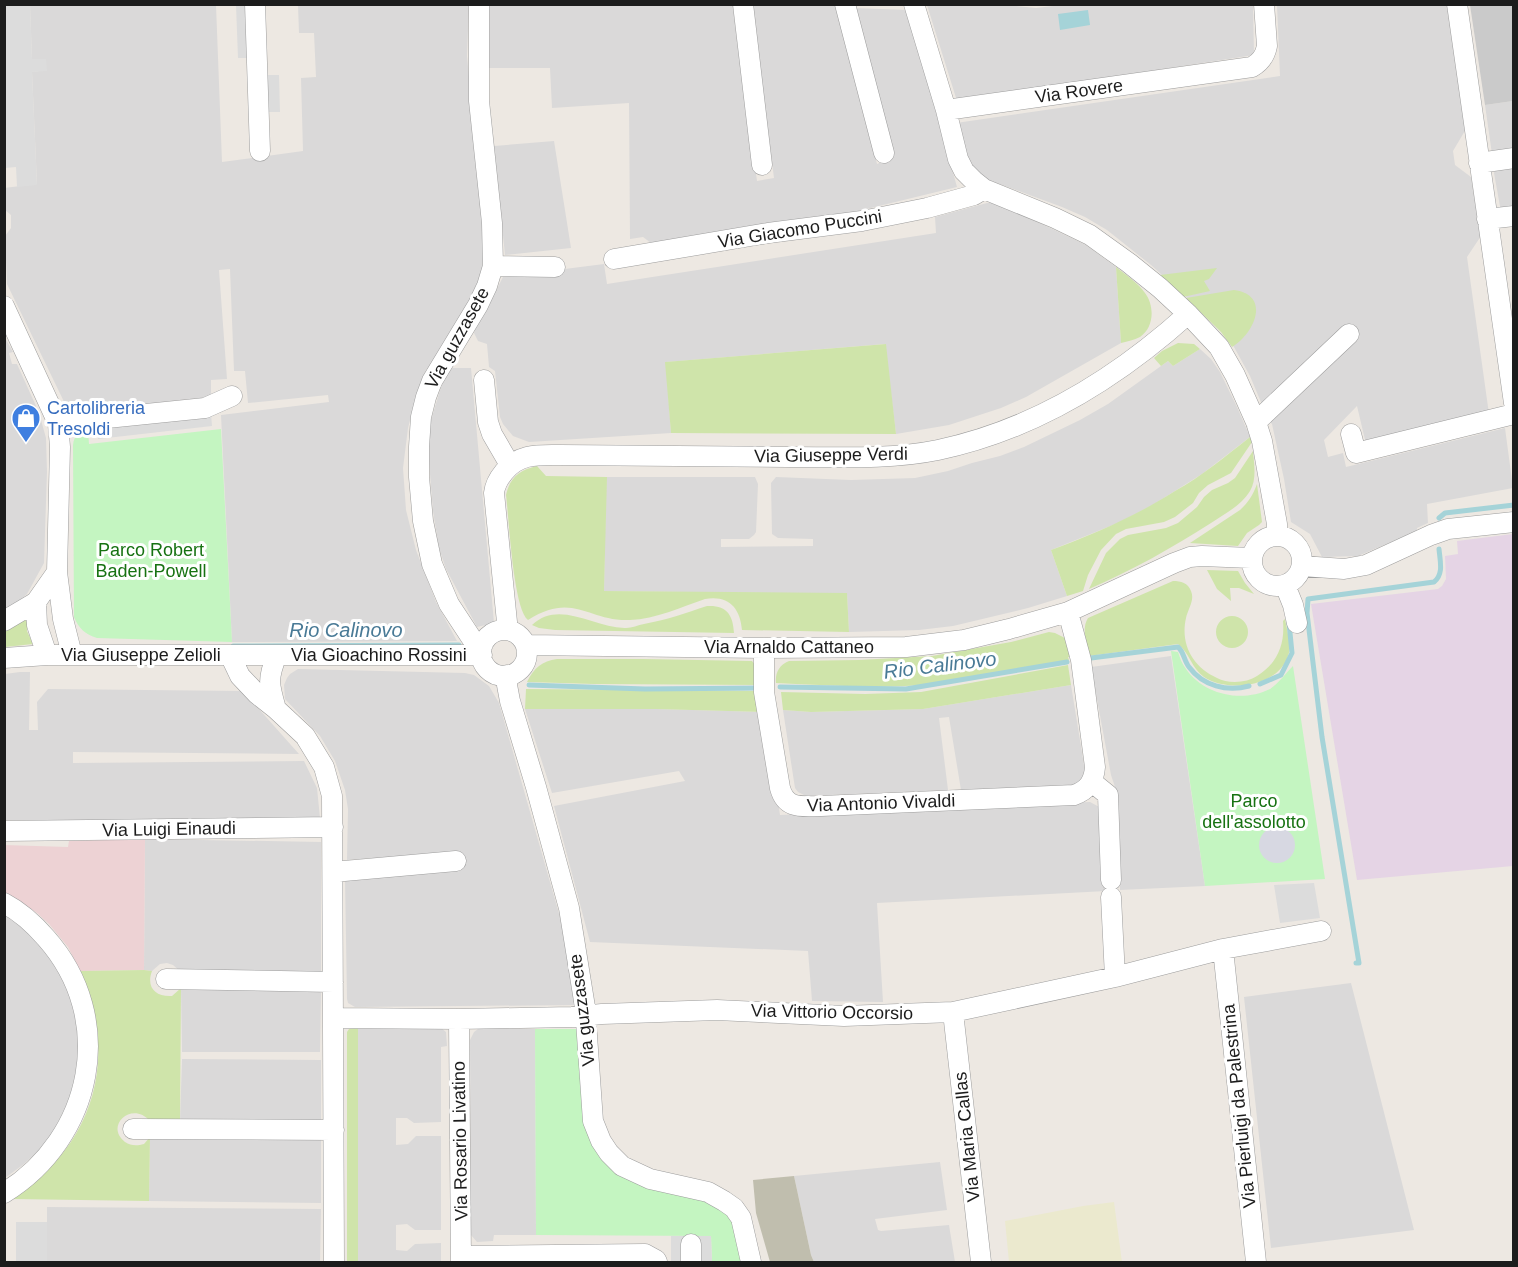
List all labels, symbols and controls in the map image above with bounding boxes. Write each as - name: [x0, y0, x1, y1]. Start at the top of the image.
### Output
- street label: Via Rovere: [1034, 75, 1124, 107]
- street label: Via Giacomo Puccini: [717, 206, 883, 252]
- street label: Via guzzasete: [421, 284, 493, 392]
- place label: Cartolibreria Tresoldi: [47, 398, 146, 439]
- shop icon: Cartolibreria Tresoldi: [10, 402, 42, 444]
- street label: Via Giuseppe Verdi: [754, 444, 908, 466]
- park label: Parco Robert Baden-Powell: [95, 540, 207, 581]
- water label: Rio Calinovo: [289, 619, 403, 641]
- street label: Via Arnaldo Cattaneo: [704, 637, 874, 657]
- street label: Via Giuseppe Zelioli: [61, 645, 221, 665]
- street label: Via Gioachino Rossini: [291, 645, 467, 665]
- water label: Rio Calinovo: [882, 647, 998, 683]
- street label: Via Antonio Vivaldi: [806, 790, 956, 816]
- park label: Parco dell'assolotto: [1202, 791, 1306, 832]
- street label: Via Luigi Einaudi: [102, 818, 236, 840]
- street label: Via guzzasete: [565, 953, 599, 1067]
- street label: Via Vittorio Occorsio: [751, 1001, 913, 1023]
- street label: Via Pierluigi da Palestrina: [1218, 1002, 1260, 1209]
- street label: Via Rosario Livatino: [449, 1061, 471, 1221]
- street label: Via Maria Callas: [950, 1071, 984, 1203]

